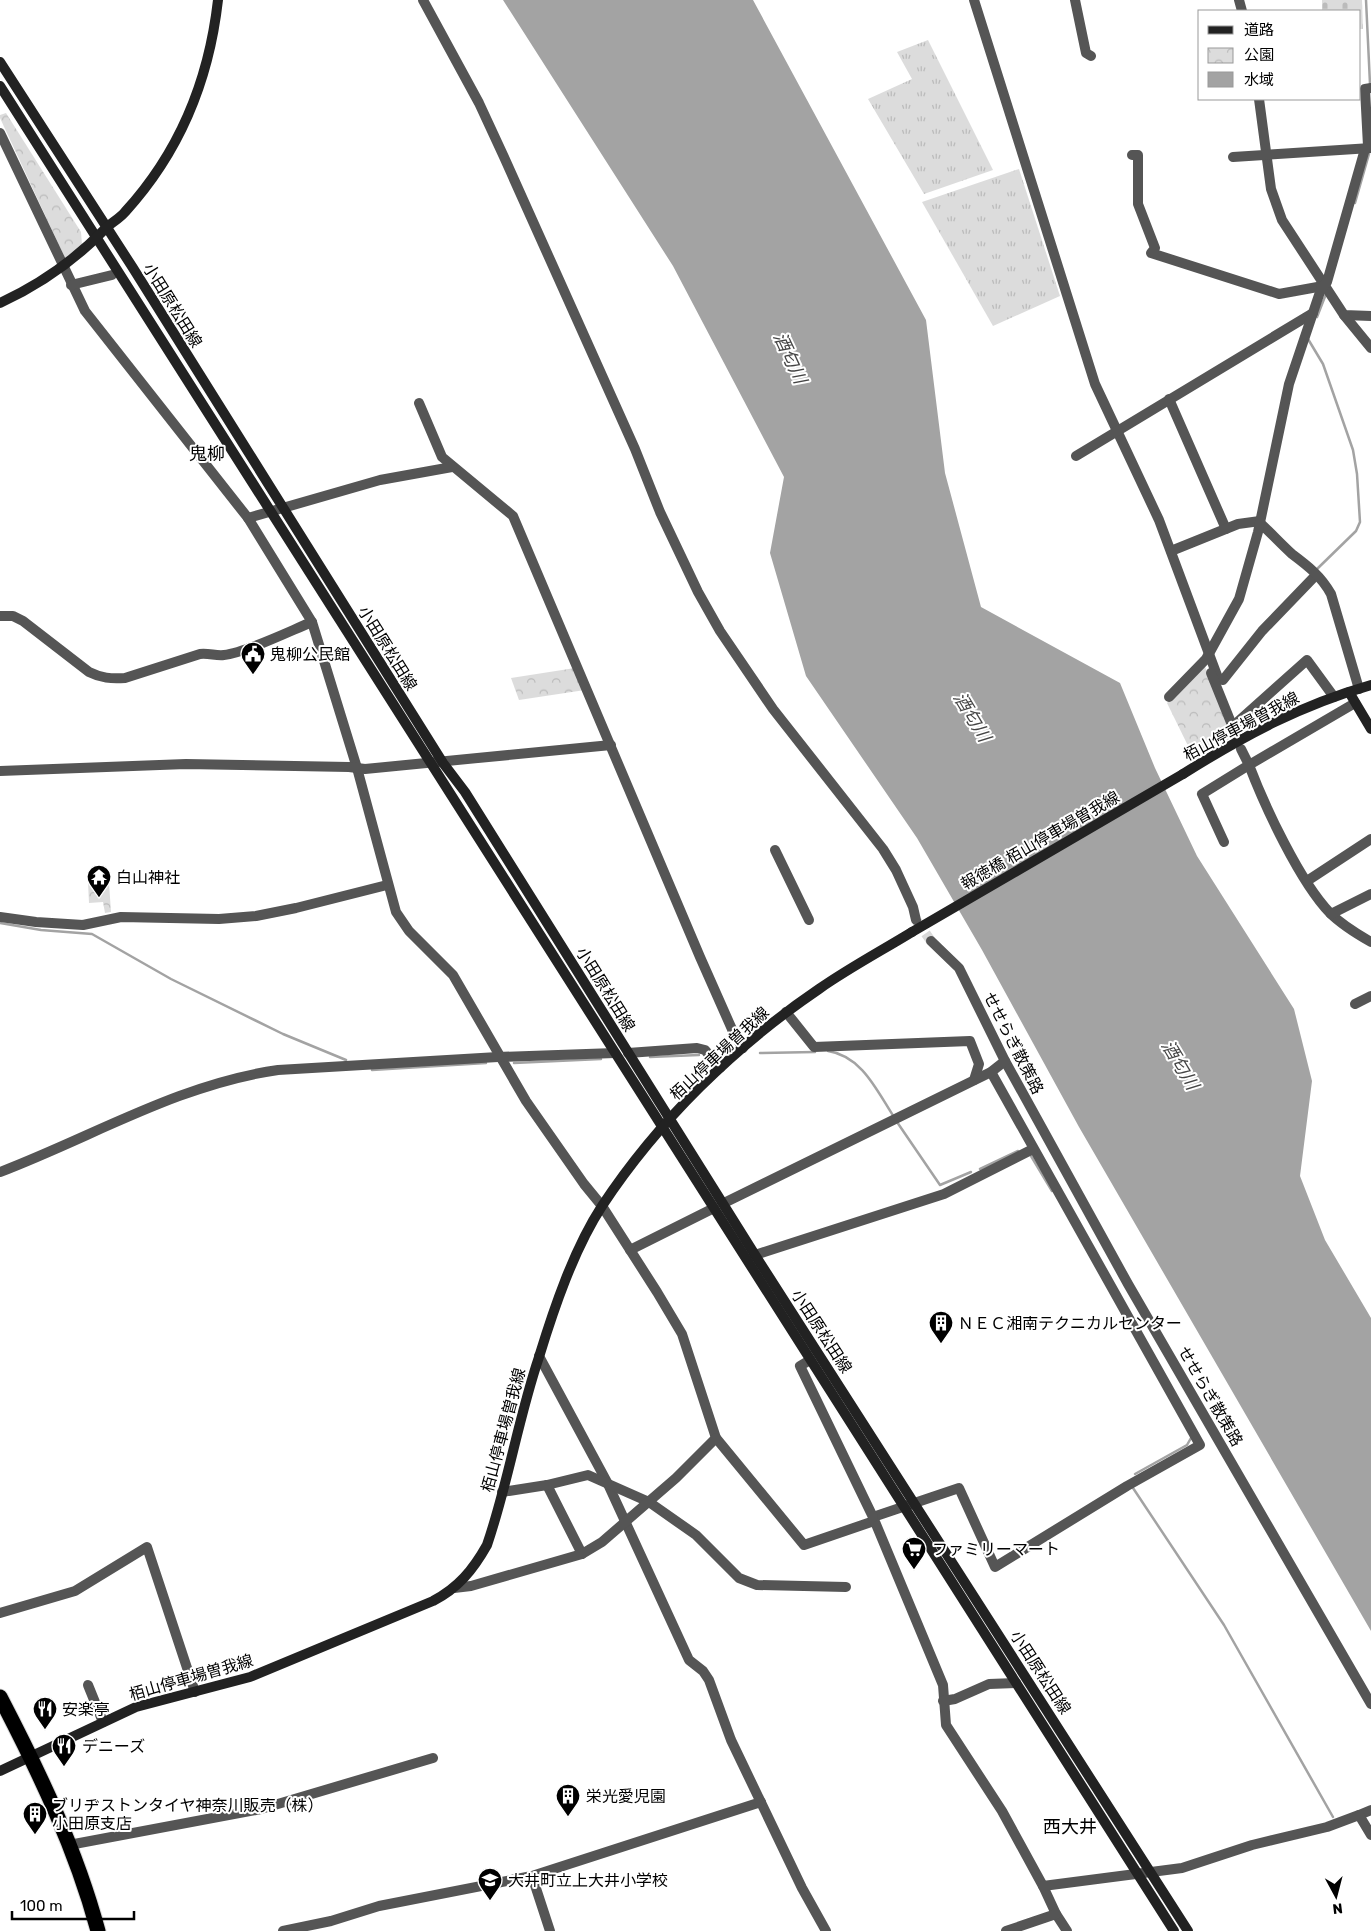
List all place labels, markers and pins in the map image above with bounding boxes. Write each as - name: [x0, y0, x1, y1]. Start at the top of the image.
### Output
- public building icon: 鬼柳公民館: [240, 641, 266, 675]
- place label: 鬼柳公民館: [270, 645, 350, 664]
- temple icon: 白山神社: [86, 864, 112, 898]
- place label: 白山神社: [116, 868, 180, 887]
- building icon: ＮＥＣ湘南テクニカルセンター: [928, 1310, 954, 1344]
- place label: ＮＥＣ湘南テクニカルセンター: [958, 1314, 1182, 1333]
- supermarket icon: ファミリーマート: [901, 1536, 927, 1570]
- place label: ファミリーマート: [932, 1540, 1060, 1559]
- restaurant icon: 安楽亭: [32, 1696, 58, 1730]
- place label: 安楽亭: [62, 1700, 110, 1719]
- restaurant icon: デニーズ: [51, 1733, 77, 1767]
- place label: デニーズ: [82, 1737, 145, 1756]
- building icon: 栄光愛児園: [555, 1783, 581, 1817]
- place label: 栄光愛児園: [586, 1787, 666, 1806]
- place label: ブリヂストンタイヤ神奈川販売（株） 小田原支店: [52, 1796, 324, 1833]
- building icon: ブリヂストンタイヤ神奈川販売（株） 小田原支店: [22, 1801, 48, 1835]
- school or university icon: 大井町立上大井小学校: [477, 1867, 503, 1901]
- place label: 大井町立上大井小学校: [508, 1871, 668, 1890]

